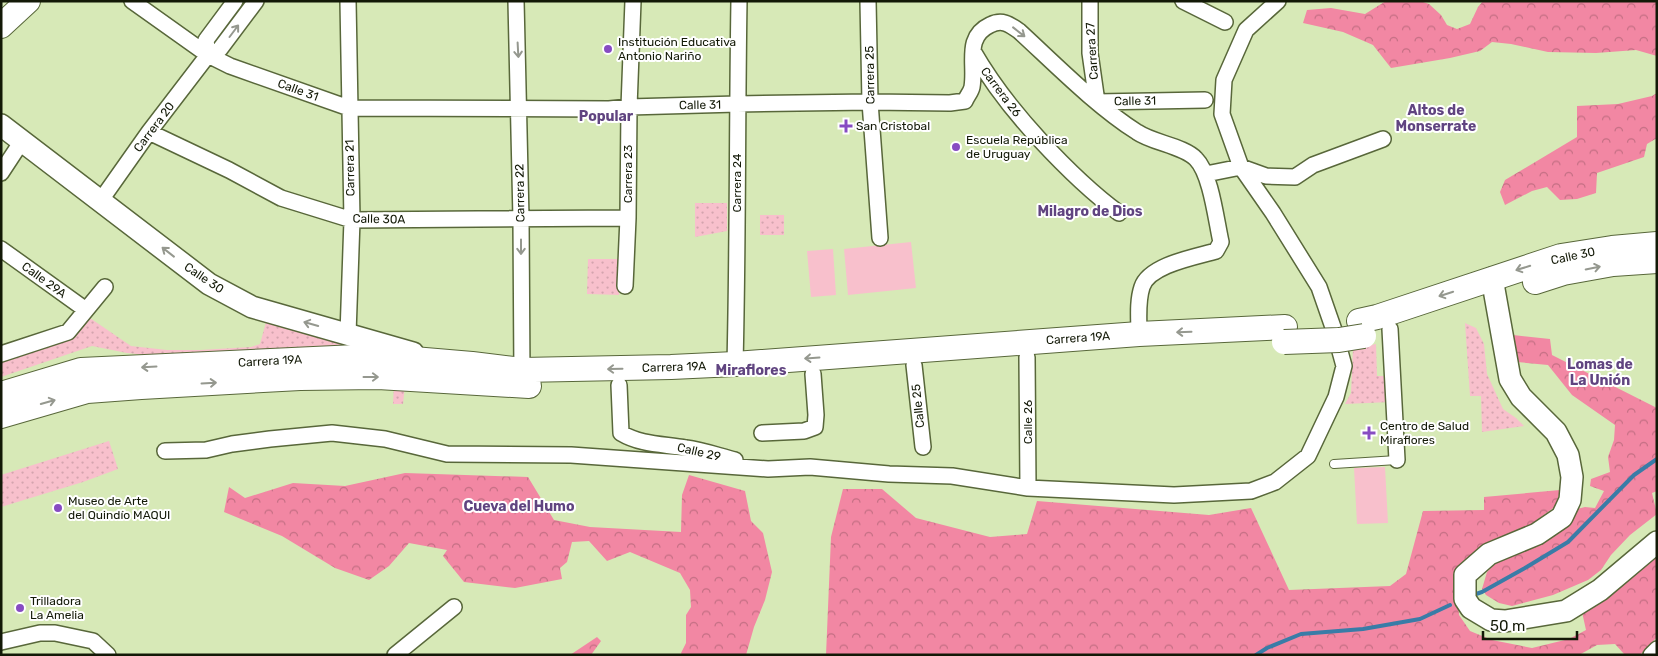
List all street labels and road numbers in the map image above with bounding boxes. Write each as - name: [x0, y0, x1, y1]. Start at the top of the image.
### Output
- street label: Carrera 27: [1083, 22, 1101, 80]
- street label: Carrera 25: [862, 46, 878, 104]
- street label: Carrera 26: [978, 64, 1024, 120]
- street label: Calle 31: [276, 76, 320, 104]
- street label: Calle 31: [1114, 94, 1156, 108]
- street label: Calle 31: [679, 98, 721, 112]
- street label: Carrera 20: [131, 99, 177, 155]
- street label: Carrera 21: [343, 140, 357, 196]
- street label: Carrera 23: [621, 145, 635, 203]
- street label: Carrera 24: [730, 153, 744, 212]
- street label: Carrera 22: [512, 164, 528, 222]
- street label: Calle 30A: [352, 212, 406, 226]
- street label: Calle 30: [1550, 244, 1596, 268]
- street label: Calle 29A: [19, 259, 69, 301]
- street label: Calle 30: [181, 260, 227, 296]
- street label: Carrera 19A: [1045, 329, 1111, 347]
- street label: Carrera 19A: [238, 352, 302, 370]
- street label: Carrera 19A: [642, 359, 706, 375]
- street label: Calle 25: [909, 383, 927, 429]
- street label: Calle 26: [1021, 400, 1035, 444]
- street label: Calle 29: [676, 440, 722, 464]

